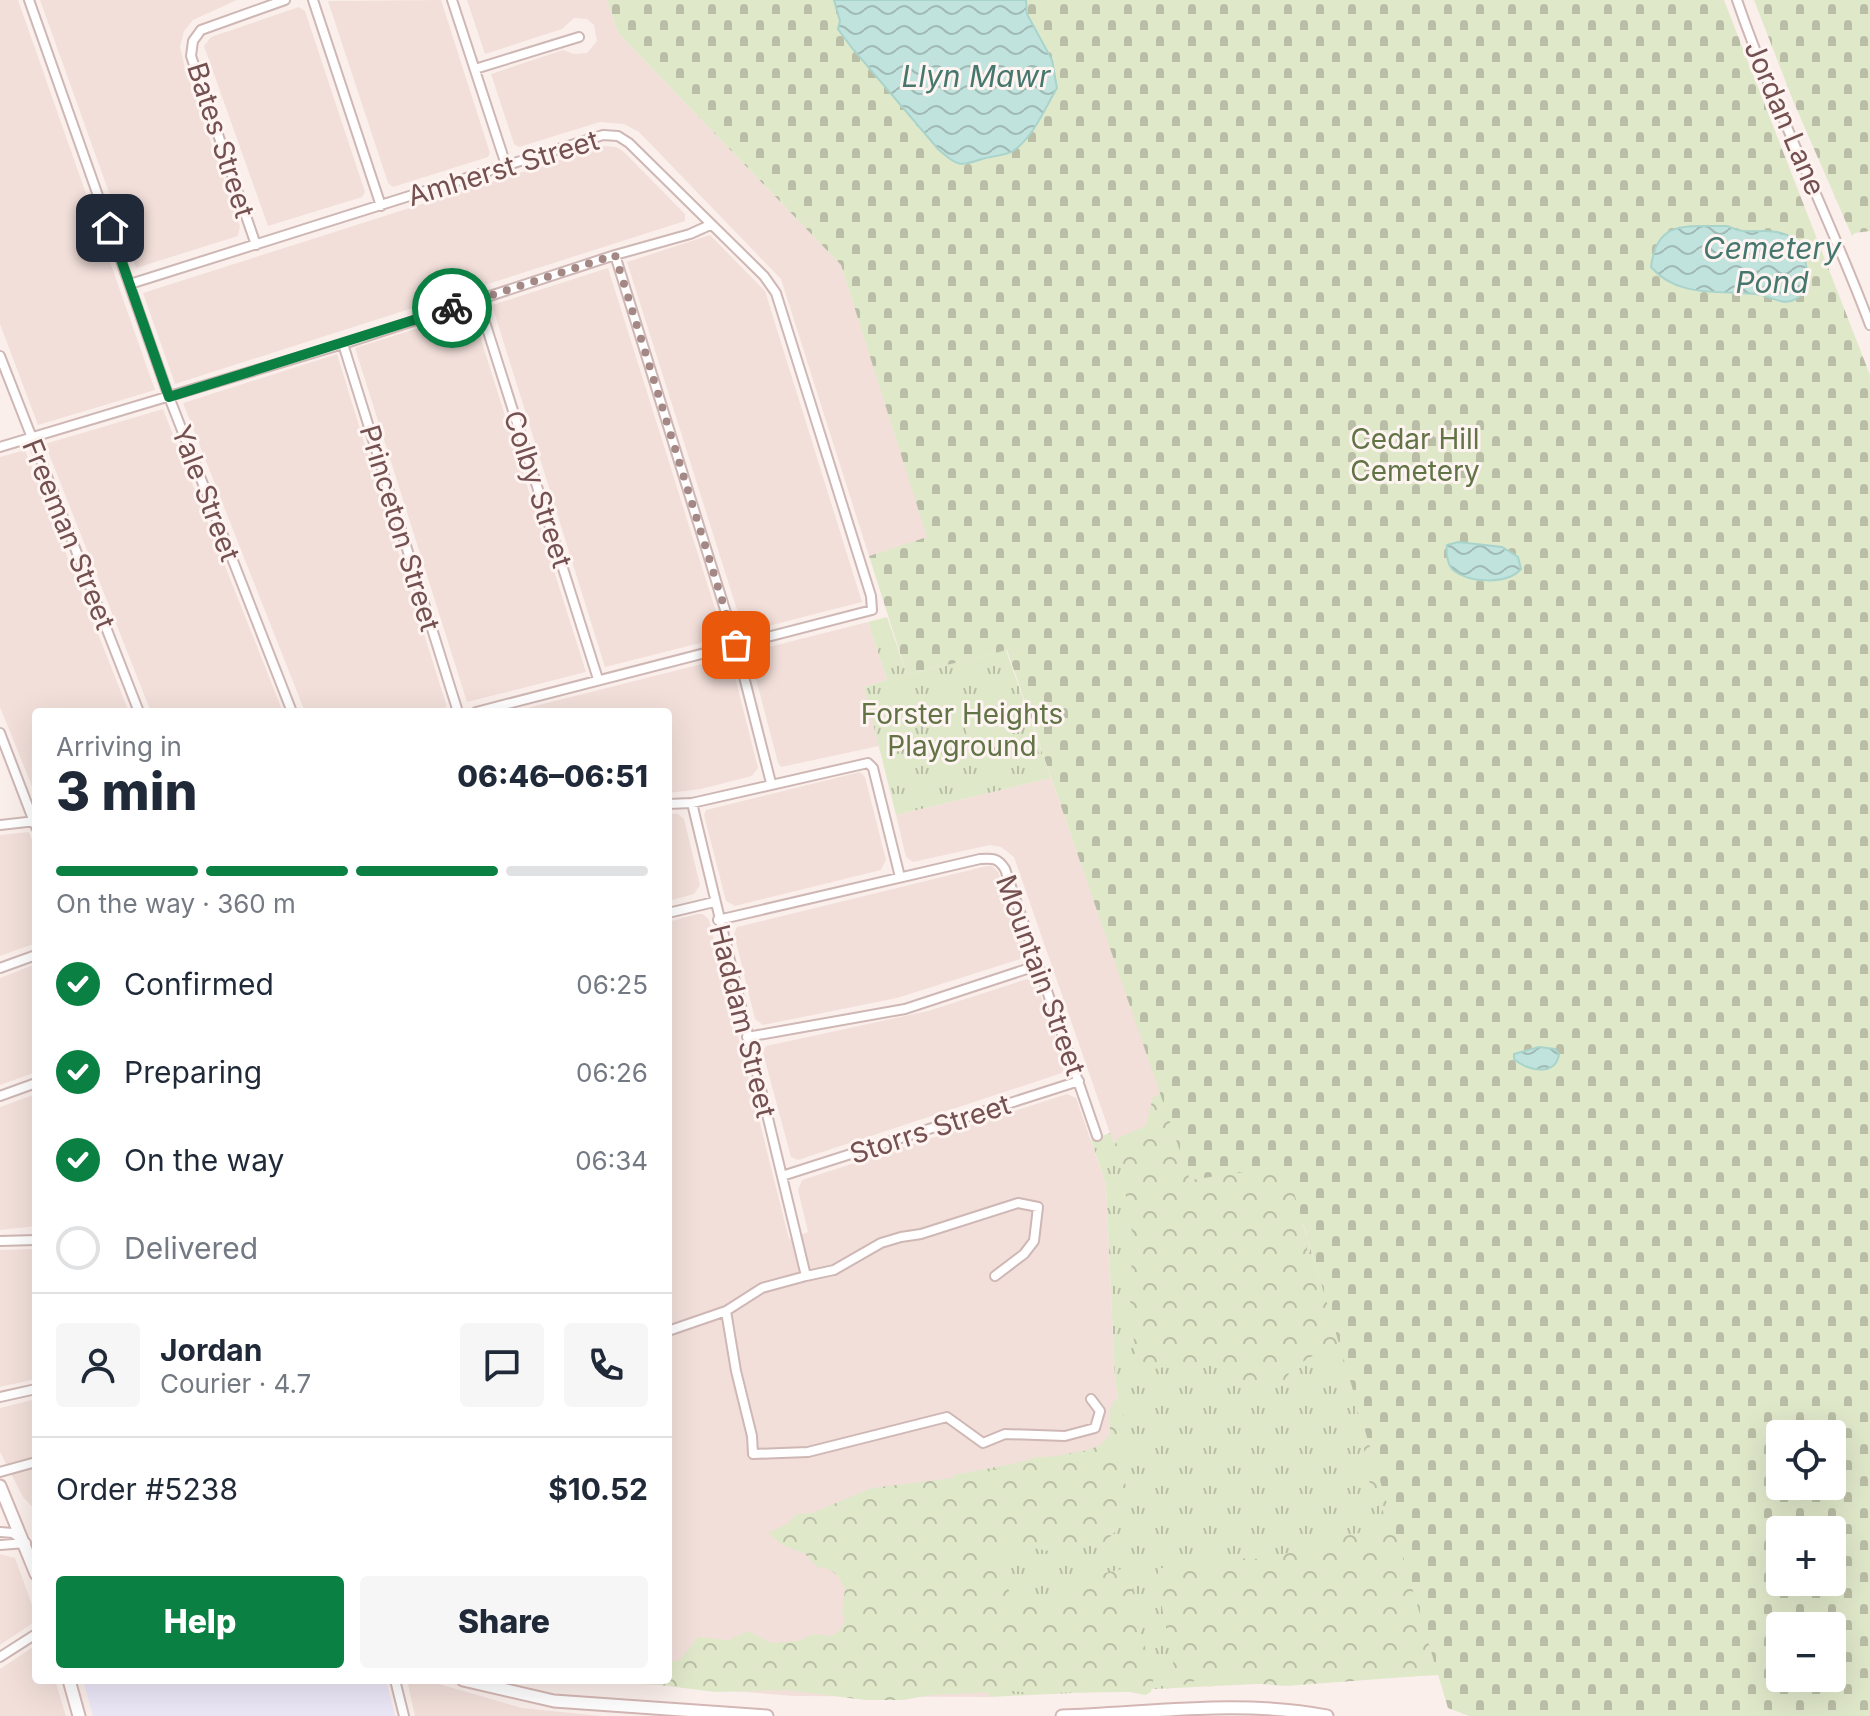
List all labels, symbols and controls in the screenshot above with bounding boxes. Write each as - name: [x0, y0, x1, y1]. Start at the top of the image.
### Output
- street label: Jordan Lane: [1737, 36, 1833, 200]
- street label: Bates Street: [180, 58, 262, 222]
- water label: Llyn Mawr: [902, 58, 1051, 94]
- street label: Amherst Street: [403, 123, 603, 213]
- pin: [76, 194, 144, 262]
- icon: home: [88, 206, 132, 250]
- water label: Cemetery Pond: [1703, 230, 1842, 300]
- courier: [412, 268, 492, 348]
- icon: bike: [430, 286, 474, 330]
- street label: Colby Street: [497, 406, 579, 572]
- street label: Yale Street: [165, 420, 247, 566]
- street label: Princeton Street: [353, 421, 447, 635]
- park label: Cedar Hill Cemetery: [1350, 422, 1480, 488]
- street label: Freeman Street: [15, 434, 123, 634]
- pin: [702, 611, 770, 679]
- icon: bag: [714, 623, 758, 667]
- park label: Forster Heights Playground: [861, 697, 1063, 763]
- text: Arriving in: [56, 731, 182, 762]
- text: 06:46–06:51: [457, 758, 648, 794]
- text: 3 min: [56, 760, 198, 823]
- street label: Mountain Street: [989, 870, 1093, 1080]
- text: On the way · 360 m: [56, 888, 296, 919]
- street label: Haddam Street: [703, 921, 783, 1121]
- icon: check: [56, 962, 100, 1006]
- text: Confirmed: [124, 966, 274, 1002]
- text: 06:25: [576, 969, 648, 1000]
- icon: check: [56, 1050, 100, 1094]
- text: Preparing: [124, 1054, 262, 1090]
- text: 06:26: [576, 1057, 648, 1088]
- street label: Storrs Street: [845, 1087, 1015, 1171]
- icon: check: [56, 1138, 100, 1182]
- text: On the way: [124, 1142, 284, 1178]
- text: 06:34: [575, 1145, 648, 1176]
- text: Delivered: [124, 1230, 258, 1266]
- button: person: [56, 1323, 140, 1407]
- button: chat: [460, 1323, 544, 1407]
- button: phone: [564, 1323, 648, 1407]
- text: Jordan: [160, 1332, 262, 1368]
- text: Courier · 4.7: [160, 1368, 311, 1399]
- map controls: [1766, 1420, 1846, 1692]
- button: locate: [1766, 1420, 1846, 1500]
- text: Order #5238: [56, 1471, 238, 1507]
- text: $10.52: [548, 1471, 648, 1507]
- button: +: [1766, 1516, 1846, 1596]
- button: Help: [56, 1576, 344, 1668]
- button: Share: [360, 1576, 648, 1668]
- button: −: [1766, 1612, 1846, 1692]

